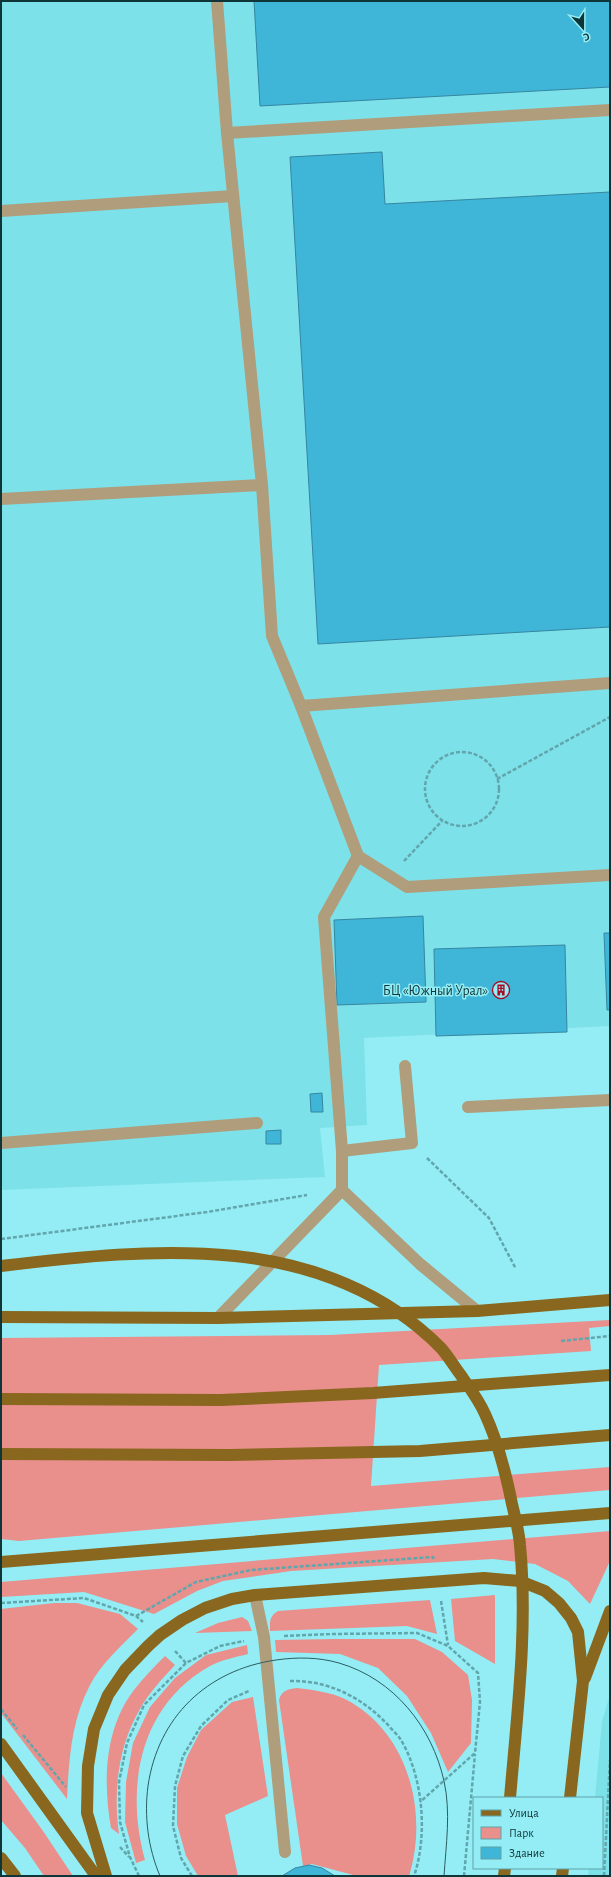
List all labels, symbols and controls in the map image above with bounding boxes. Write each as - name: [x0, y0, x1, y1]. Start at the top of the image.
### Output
- north arrow: [563, 8, 603, 48]
- text: С: [582, 31, 591, 43]
- building icon: БЦ «Южный Урал»: [491, 980, 511, 1000]
- place label: БЦ «Южный Урал»: [383, 984, 488, 998]
- legend: [473, 1797, 603, 1869]
- text: Улица: [509, 1807, 539, 1819]
- text: Парк: [509, 1827, 534, 1839]
- text: Здание: [509, 1847, 545, 1859]

